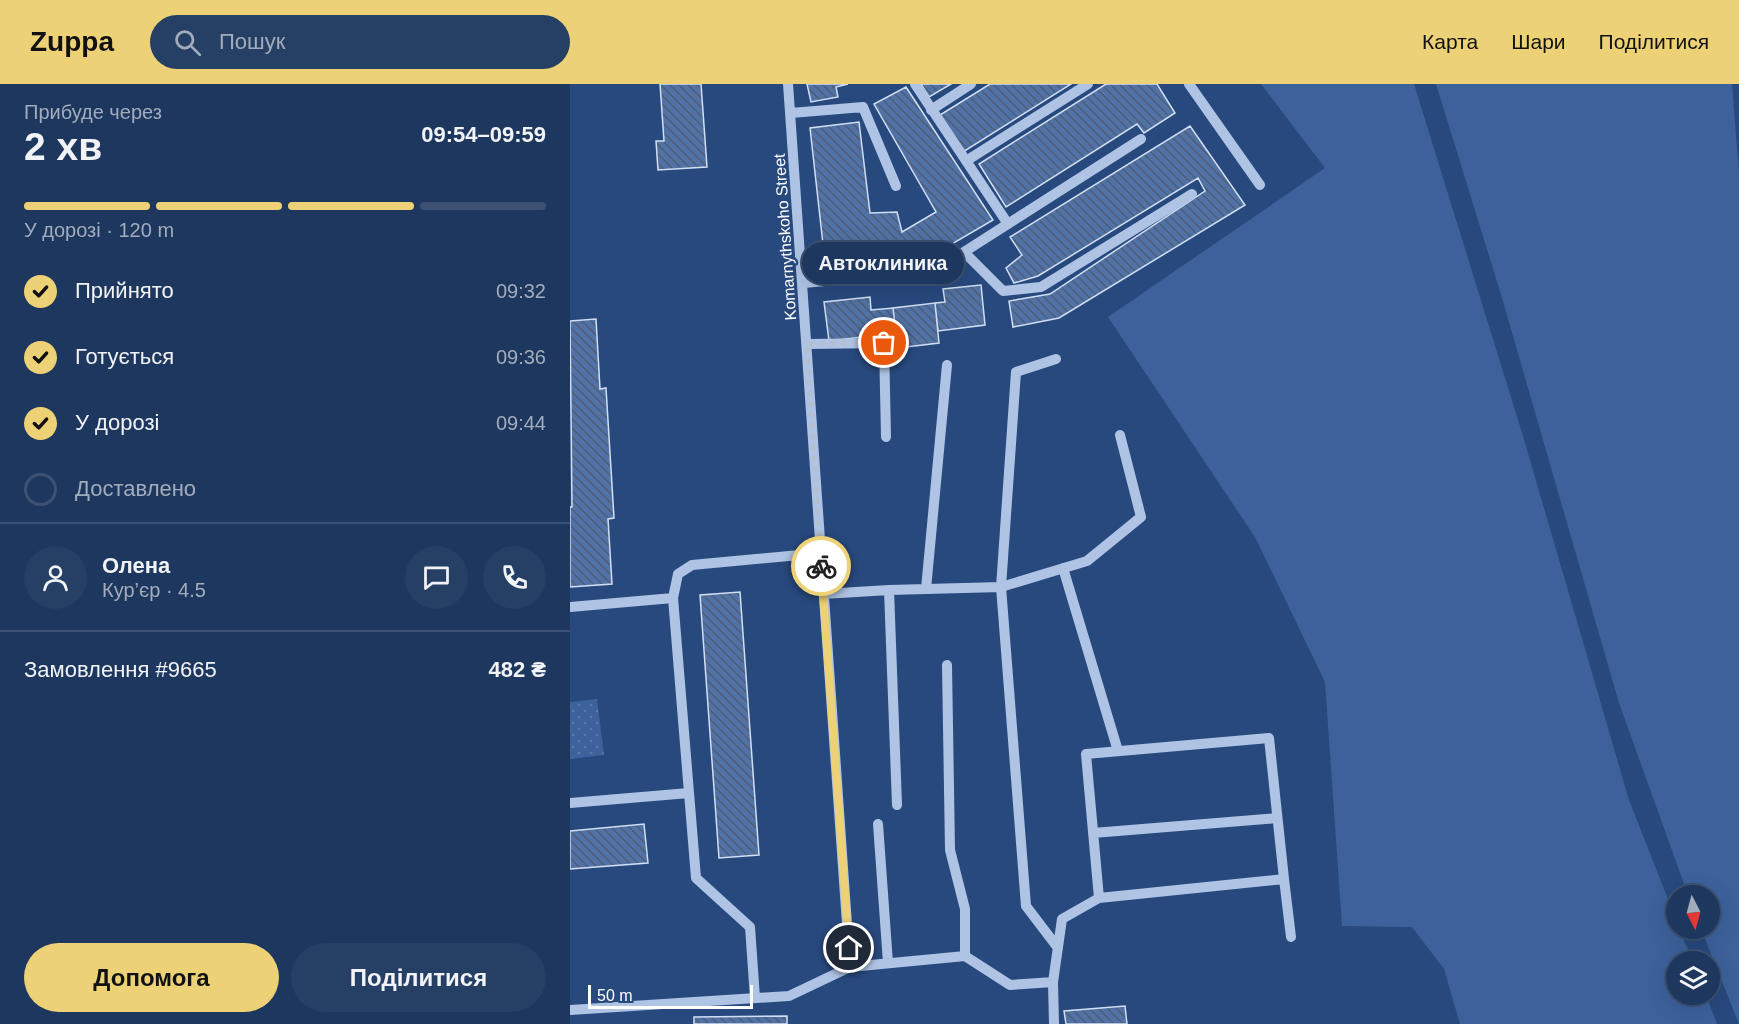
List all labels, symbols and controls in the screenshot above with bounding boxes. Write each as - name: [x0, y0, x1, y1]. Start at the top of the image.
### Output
- search box: [150, 15, 570, 69]
- text: Zuppa: [30, 26, 114, 57]
- icon: search: [171, 26, 204, 59]
- text: Пошук: [219, 29, 285, 54]
- text: Карта: [1422, 30, 1478, 53]
- text: Шари: [1511, 30, 1566, 53]
- text: Поділитися: [1599, 30, 1709, 53]
- text: Прибуде через: [24, 101, 162, 123]
- text: 09:54–09:59: [421, 122, 546, 147]
- text: 2 хв: [24, 125, 102, 168]
- street label: Komarnythskoho Street: [771, 152, 799, 321]
- text: У дорозі · 120 m: [24, 219, 174, 241]
- callout: Автоклиника: [803, 241, 965, 283]
- text: Автоклиника: [819, 252, 947, 274]
- icon: check: [24, 275, 57, 308]
- text: Прийнято: [75, 278, 174, 303]
- text: 09:32: [496, 280, 546, 302]
- pin: [858, 317, 909, 368]
- icon: bag: [867, 326, 900, 359]
- icon: check: [24, 341, 57, 374]
- text: Готується: [75, 344, 174, 369]
- text: 09:36: [496, 346, 546, 368]
- icon: check: [24, 407, 57, 440]
- text: У дорозі: [75, 410, 159, 435]
- text: 09:44: [496, 412, 546, 434]
- text: Доставлено: [75, 476, 196, 501]
- courier: [791, 536, 851, 596]
- button: person: [24, 546, 87, 609]
- button: chat: [405, 546, 468, 609]
- button: phone: [483, 546, 546, 609]
- icon: bike: [805, 550, 838, 583]
- text: Олена: [102, 553, 170, 578]
- text: Кур’єр · 4.5: [102, 579, 206, 601]
- text: Замовлення #9665: [24, 657, 217, 682]
- text: 482 ₴: [489, 657, 546, 682]
- north arrow: [1666, 885, 1720, 939]
- map controls: [1666, 885, 1720, 1005]
- pin: [823, 922, 874, 973]
- icon: home: [832, 931, 865, 964]
- button: Допомога: [24, 943, 279, 1012]
- button: Поділитися: [291, 943, 546, 1012]
- button: layers: [1666, 951, 1720, 1005]
- scale bar: [588, 982, 753, 1010]
- text: 50 m: [597, 987, 633, 1004]

